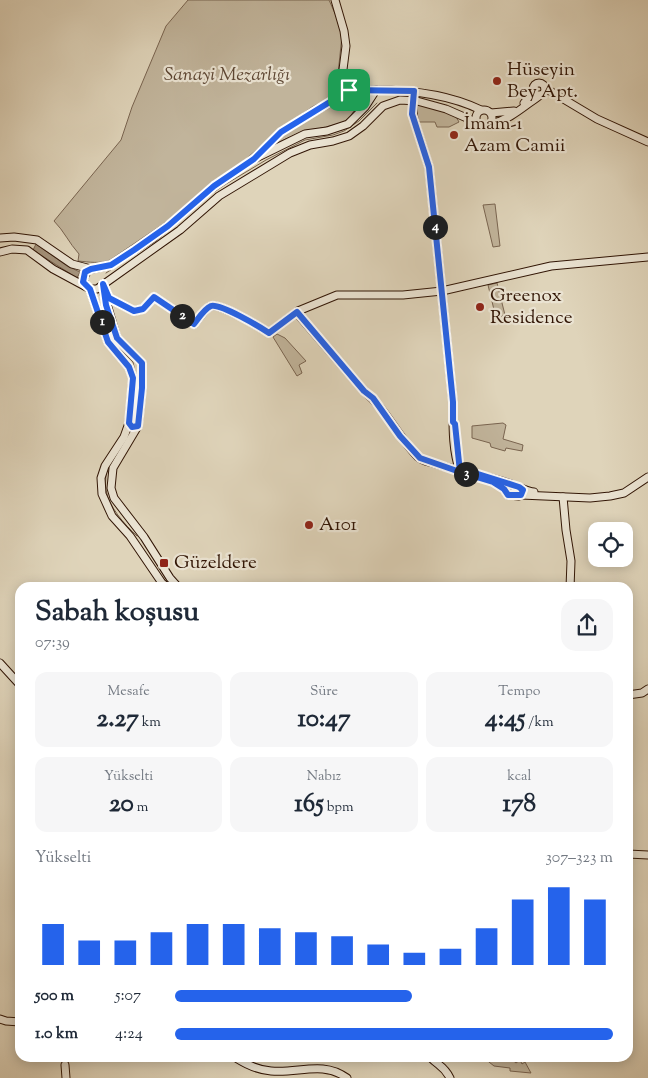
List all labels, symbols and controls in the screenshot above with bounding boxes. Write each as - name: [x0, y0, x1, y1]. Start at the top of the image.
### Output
- place label: Hüseyin Bey Apt.: [507, 57, 578, 106]
- park label: Sanayi Mezarlığı: [164, 62, 290, 89]
- pin: [328, 69, 370, 111]
- marker: Hüseyin Bey Apt.: [491, 75, 503, 87]
- icon: arrive: [335, 76, 363, 104]
- place label: İmam-ı Azam Camii: [464, 111, 565, 160]
- marker: İmam-ı Azam Camii: [448, 129, 460, 141]
- pin: 4: [422, 214, 448, 240]
- text: 4: [432, 217, 439, 237]
- place label: Greenox Residence: [490, 283, 573, 332]
- marker: Greenox Residence: [474, 301, 486, 313]
- pin: 2: [170, 304, 194, 328]
- text: 2: [179, 306, 186, 326]
- pin: 1: [90, 310, 114, 334]
- text: 1: [100, 312, 105, 332]
- pin: 3: [454, 462, 478, 486]
- text: 3: [464, 464, 469, 484]
- place label: A101: [319, 512, 358, 539]
- marker: A101: [303, 519, 315, 531]
- map controls: [588, 522, 633, 567]
- button: locate: [588, 522, 633, 567]
- place label: Güzeldere: [174, 550, 257, 577]
- marker: Güzeldere: [158, 557, 170, 569]
- text: Sabah koşusu: [35, 593, 199, 633]
- button: share: [561, 599, 613, 651]
- text: 07:39: [35, 632, 70, 655]
- text: Mesafe: [108, 682, 150, 702]
- text: Süre: [310, 682, 338, 702]
- text: Tempo: [498, 682, 540, 702]
- text: 2.27: [96, 702, 139, 738]
- text: 10:47: [298, 702, 350, 738]
- text: 4:45: [485, 702, 525, 738]
- text: km: [139, 713, 161, 733]
- text: /km: [525, 713, 554, 733]
- text: Yükselti: [104, 767, 153, 787]
- text: Nabız: [307, 767, 341, 787]
- text: kcal: [507, 767, 531, 787]
- text: 20: [109, 787, 134, 823]
- text: 165: [294, 787, 324, 823]
- text: 178: [503, 787, 536, 823]
- text: m: [134, 798, 148, 818]
- text: bpm: [324, 798, 354, 818]
- text: Yükselti: [35, 847, 91, 870]
- text: 307–323 m: [545, 847, 613, 870]
- text: 500 m: [35, 985, 74, 1008]
- text: 5:07: [115, 985, 141, 1008]
- text: 1.0 km: [35, 1023, 78, 1046]
- text: 4:24: [115, 1023, 143, 1046]

